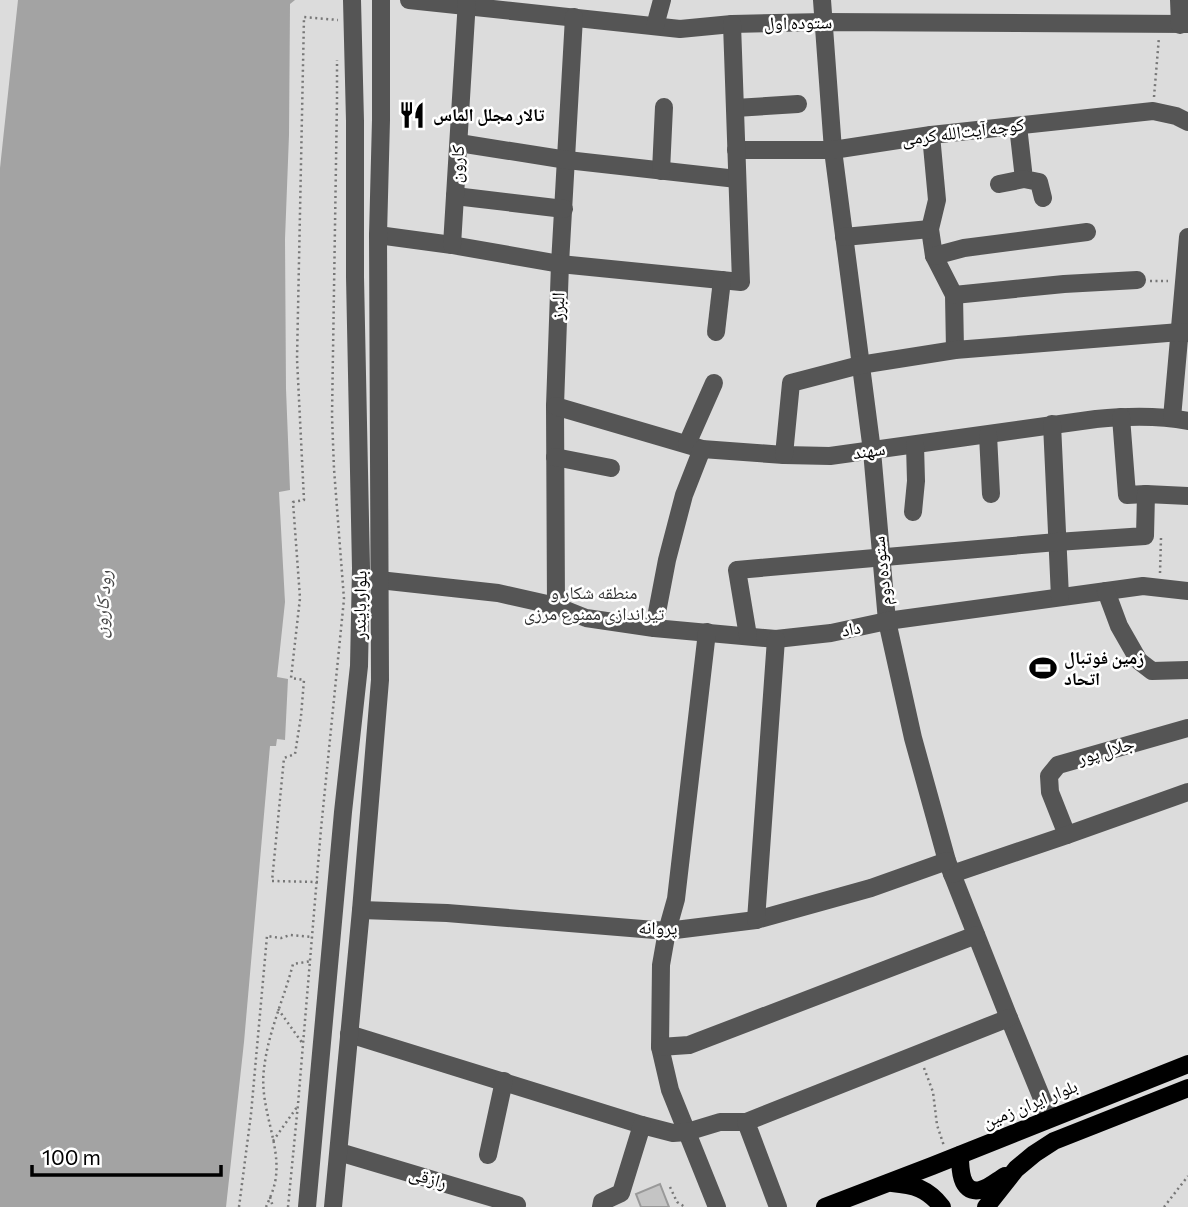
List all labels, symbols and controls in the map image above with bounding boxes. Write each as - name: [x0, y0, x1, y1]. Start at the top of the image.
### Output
- street label: ستوده اول: [764, 10, 832, 35]
- restaurant icon: تالار مجلل الماس: [397, 100, 427, 130]
- place label: تالار مجلل الماس: [433, 103, 545, 126]
- street label: کوچه آیت‌الله کرمی: [900, 112, 1026, 150]
- street label: کارون: [444, 144, 469, 184]
- street label: البرز: [545, 292, 569, 321]
- street label: سهند: [851, 437, 886, 463]
- street label: ستوده دوم: [866, 535, 898, 607]
- water label: رود کارون: [88, 569, 116, 639]
- street label: بلوار بایندر: [347, 570, 371, 641]
- park label: منطقه شکار و تیراندازی ممنوع مرزی: [524, 581, 664, 625]
- street label: داد: [839, 615, 862, 641]
- place label: زمین فوتبال اتحاد: [1064, 646, 1144, 689]
- sports icon: زمین فوتبال اتحاد: [1028, 653, 1058, 683]
- street label: جلال پور: [1074, 731, 1137, 770]
- street label: پروانه: [638, 916, 678, 939]
- street label: بلوار ایران زمین: [979, 1074, 1081, 1133]
- scale bar: [32, 1134, 220, 1178]
- text: 100 m: [42, 1144, 101, 1169]
- street label: رازقی: [407, 1161, 450, 1194]

